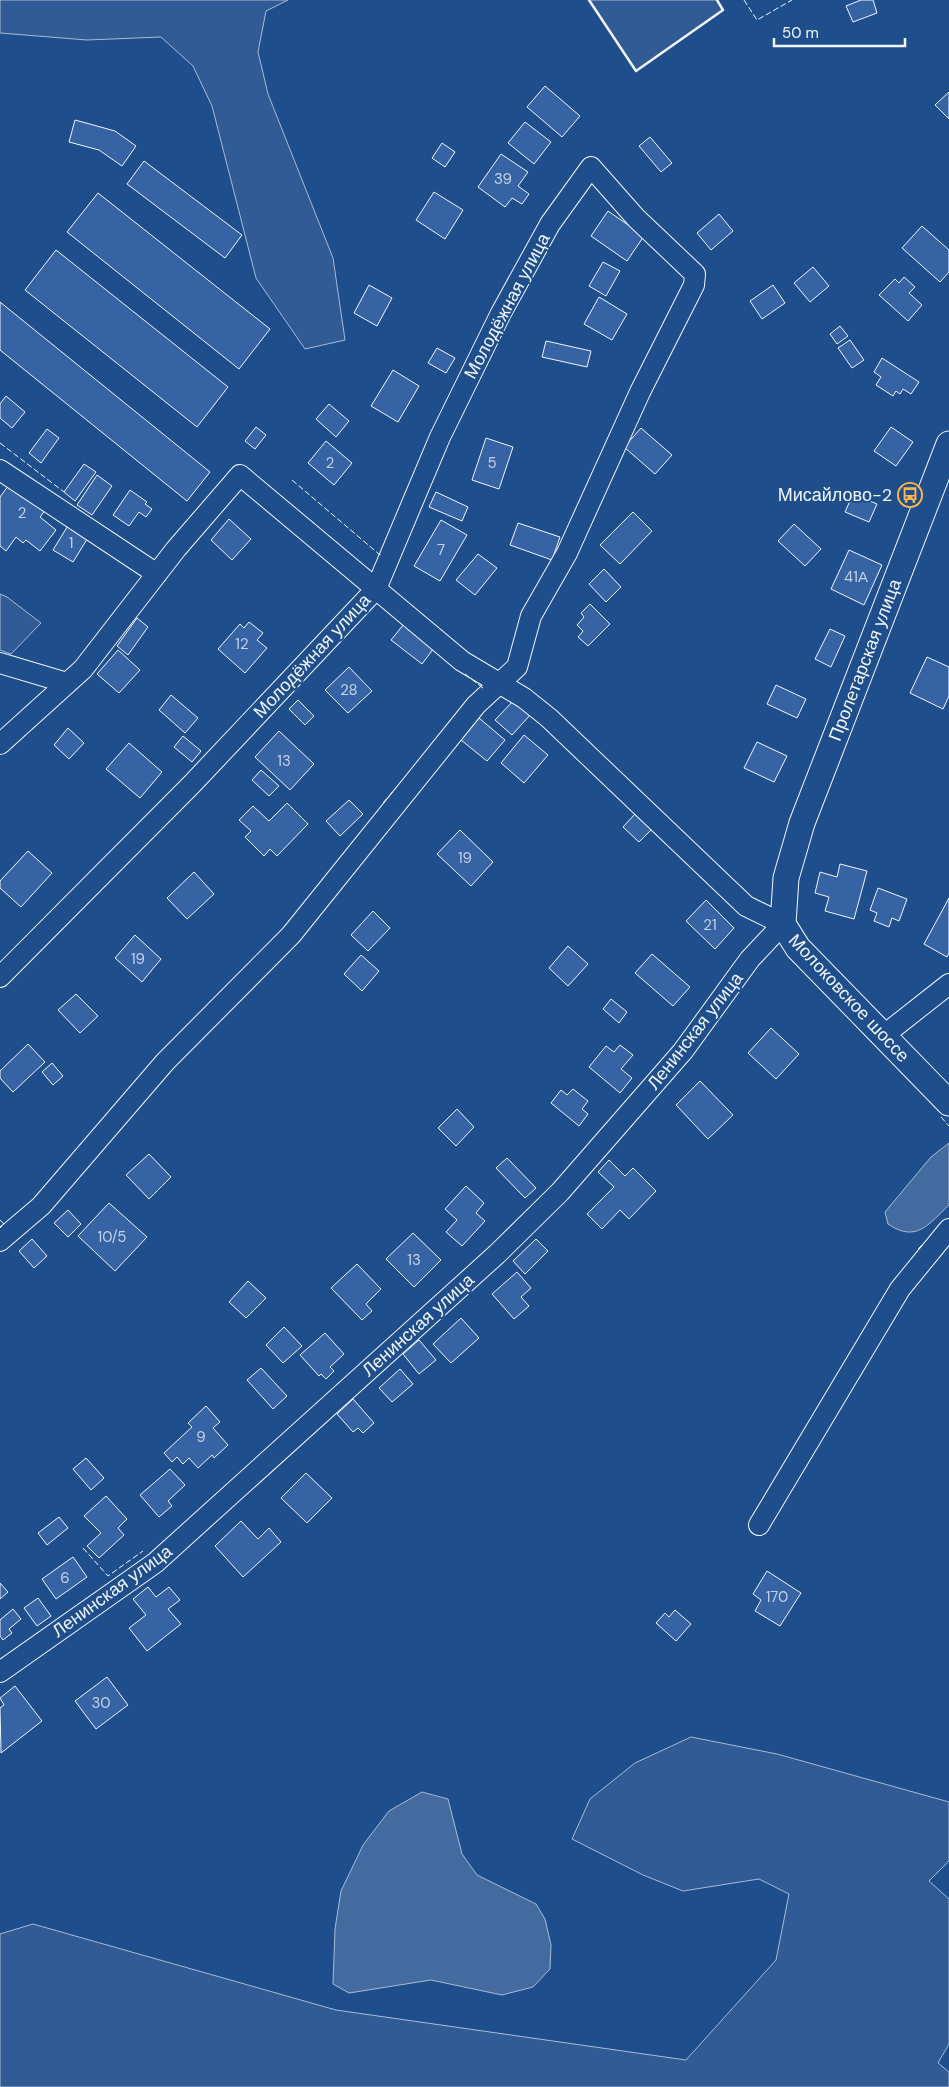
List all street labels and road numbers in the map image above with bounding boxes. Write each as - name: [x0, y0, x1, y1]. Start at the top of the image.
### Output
- street label: Молодёжная улица: [458, 228, 556, 383]
- street label: Пролетарская улица: [823, 575, 907, 745]
- street label: Молодёжная улица: [248, 588, 377, 723]
- street label: Молоковское шоссе: [783, 929, 915, 1067]
- street label: Ленинская улица: [642, 966, 749, 1095]
- street label: Ленинская улица: [357, 1268, 480, 1382]
- street label: Ленинская улица: [47, 1539, 178, 1643]

